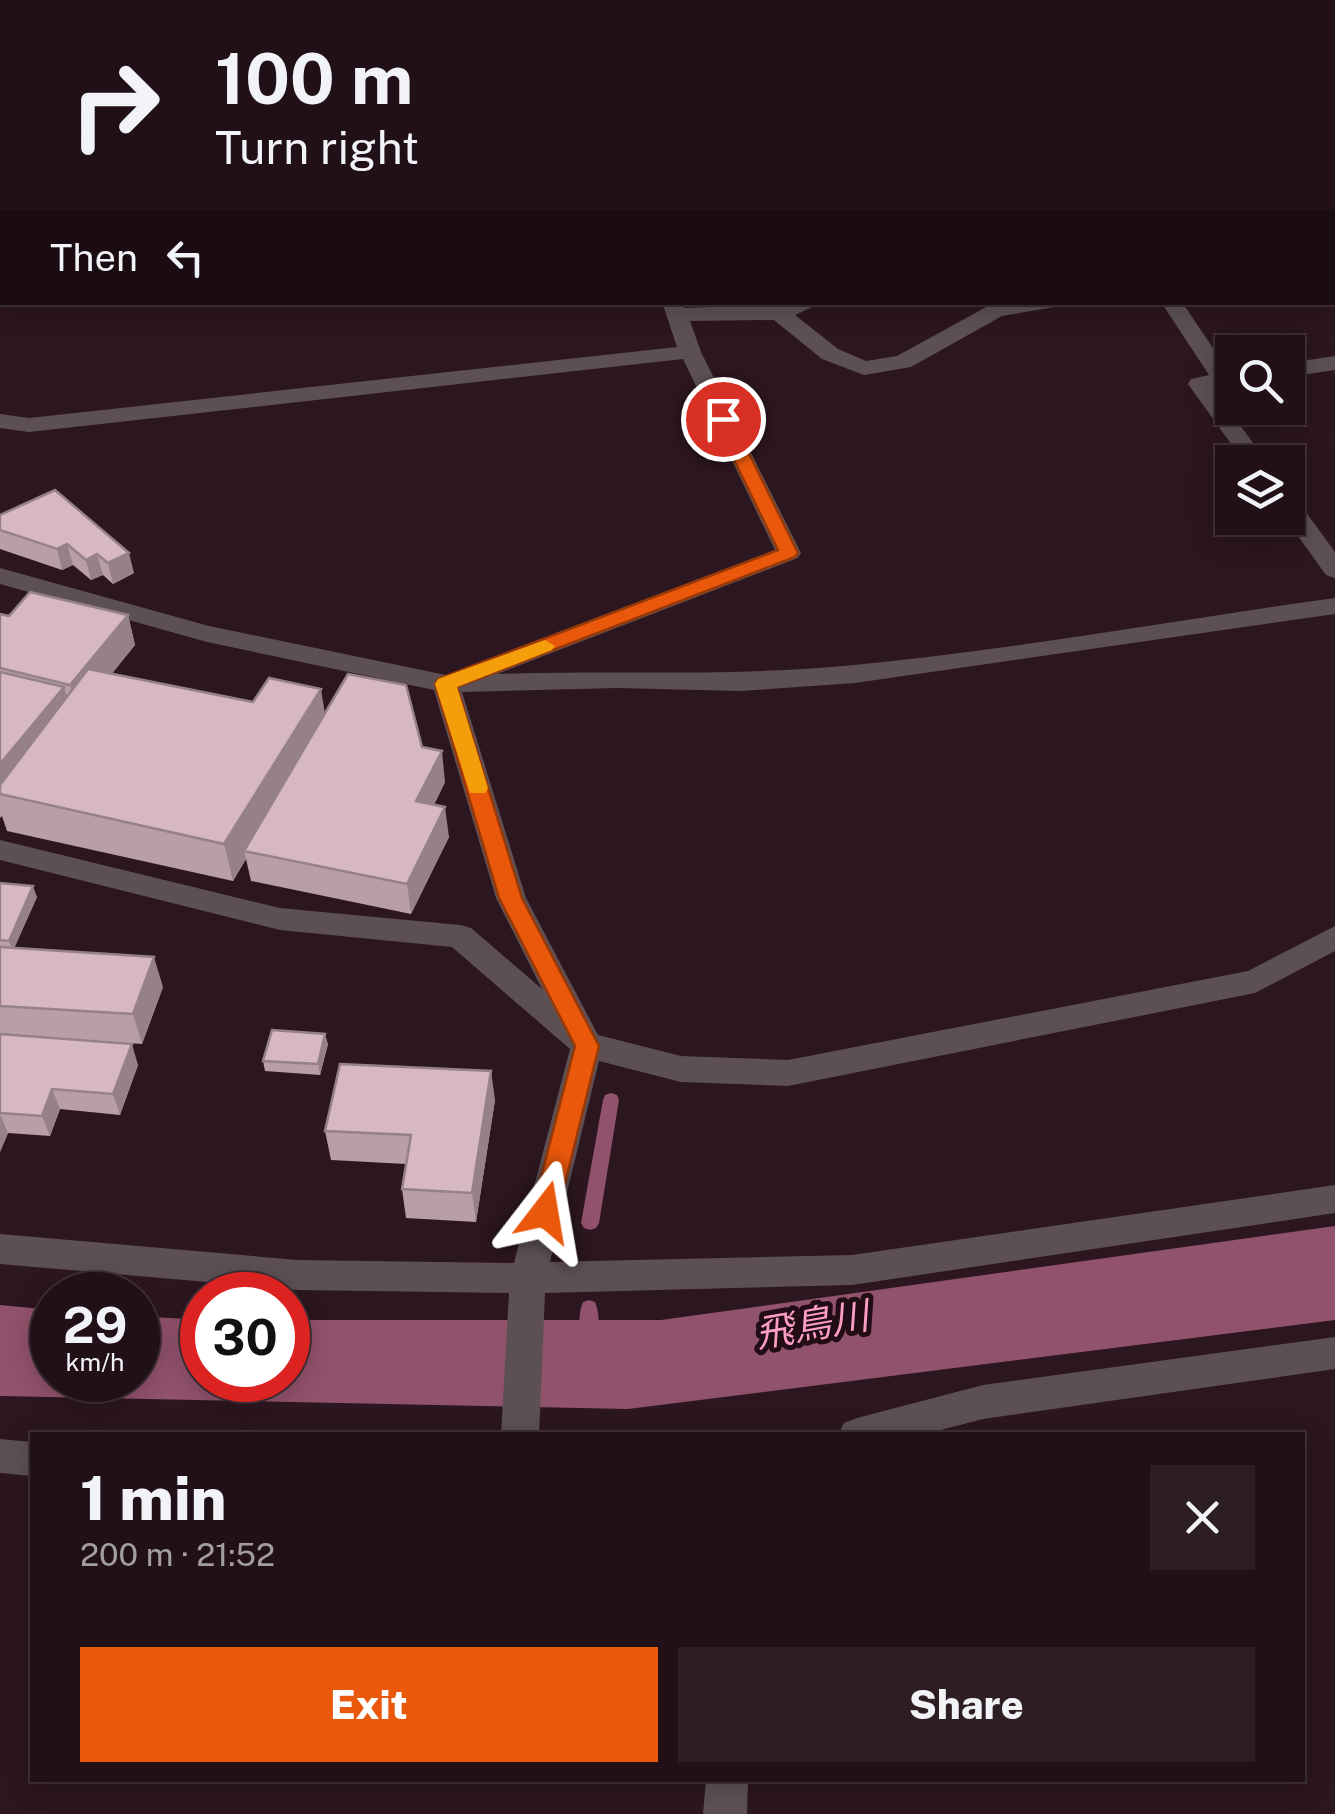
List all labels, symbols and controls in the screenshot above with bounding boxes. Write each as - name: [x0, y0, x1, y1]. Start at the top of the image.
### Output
- text: 100 m: [215, 37, 413, 120]
- icon: right: [50, 40, 180, 170]
- text: Turn right: [215, 121, 419, 174]
- icon: left: [158, 230, 213, 285]
- text: Then: [50, 235, 138, 280]
- map controls: [1215, 335, 1305, 535]
- button: search: [1215, 335, 1305, 425]
- pin: [681, 377, 766, 462]
- icon: arrive: [696, 392, 751, 447]
- button: layers: [1215, 445, 1305, 535]
- position arrow: [493, 1160, 597, 1264]
- speed limit sign: 30: [180, 1272, 310, 1402]
- water label: 飛鳥川: [752, 1292, 876, 1357]
- text: 29: [63, 1295, 127, 1354]
- text: km/h: [66, 1347, 124, 1377]
- text: 1 min: [80, 1463, 227, 1534]
- button: close: [1150, 1465, 1255, 1570]
- text: 200 m · 21:52: [80, 1536, 275, 1573]
- button: Exit: [80, 1647, 658, 1762]
- button: Share: [678, 1647, 1255, 1762]

